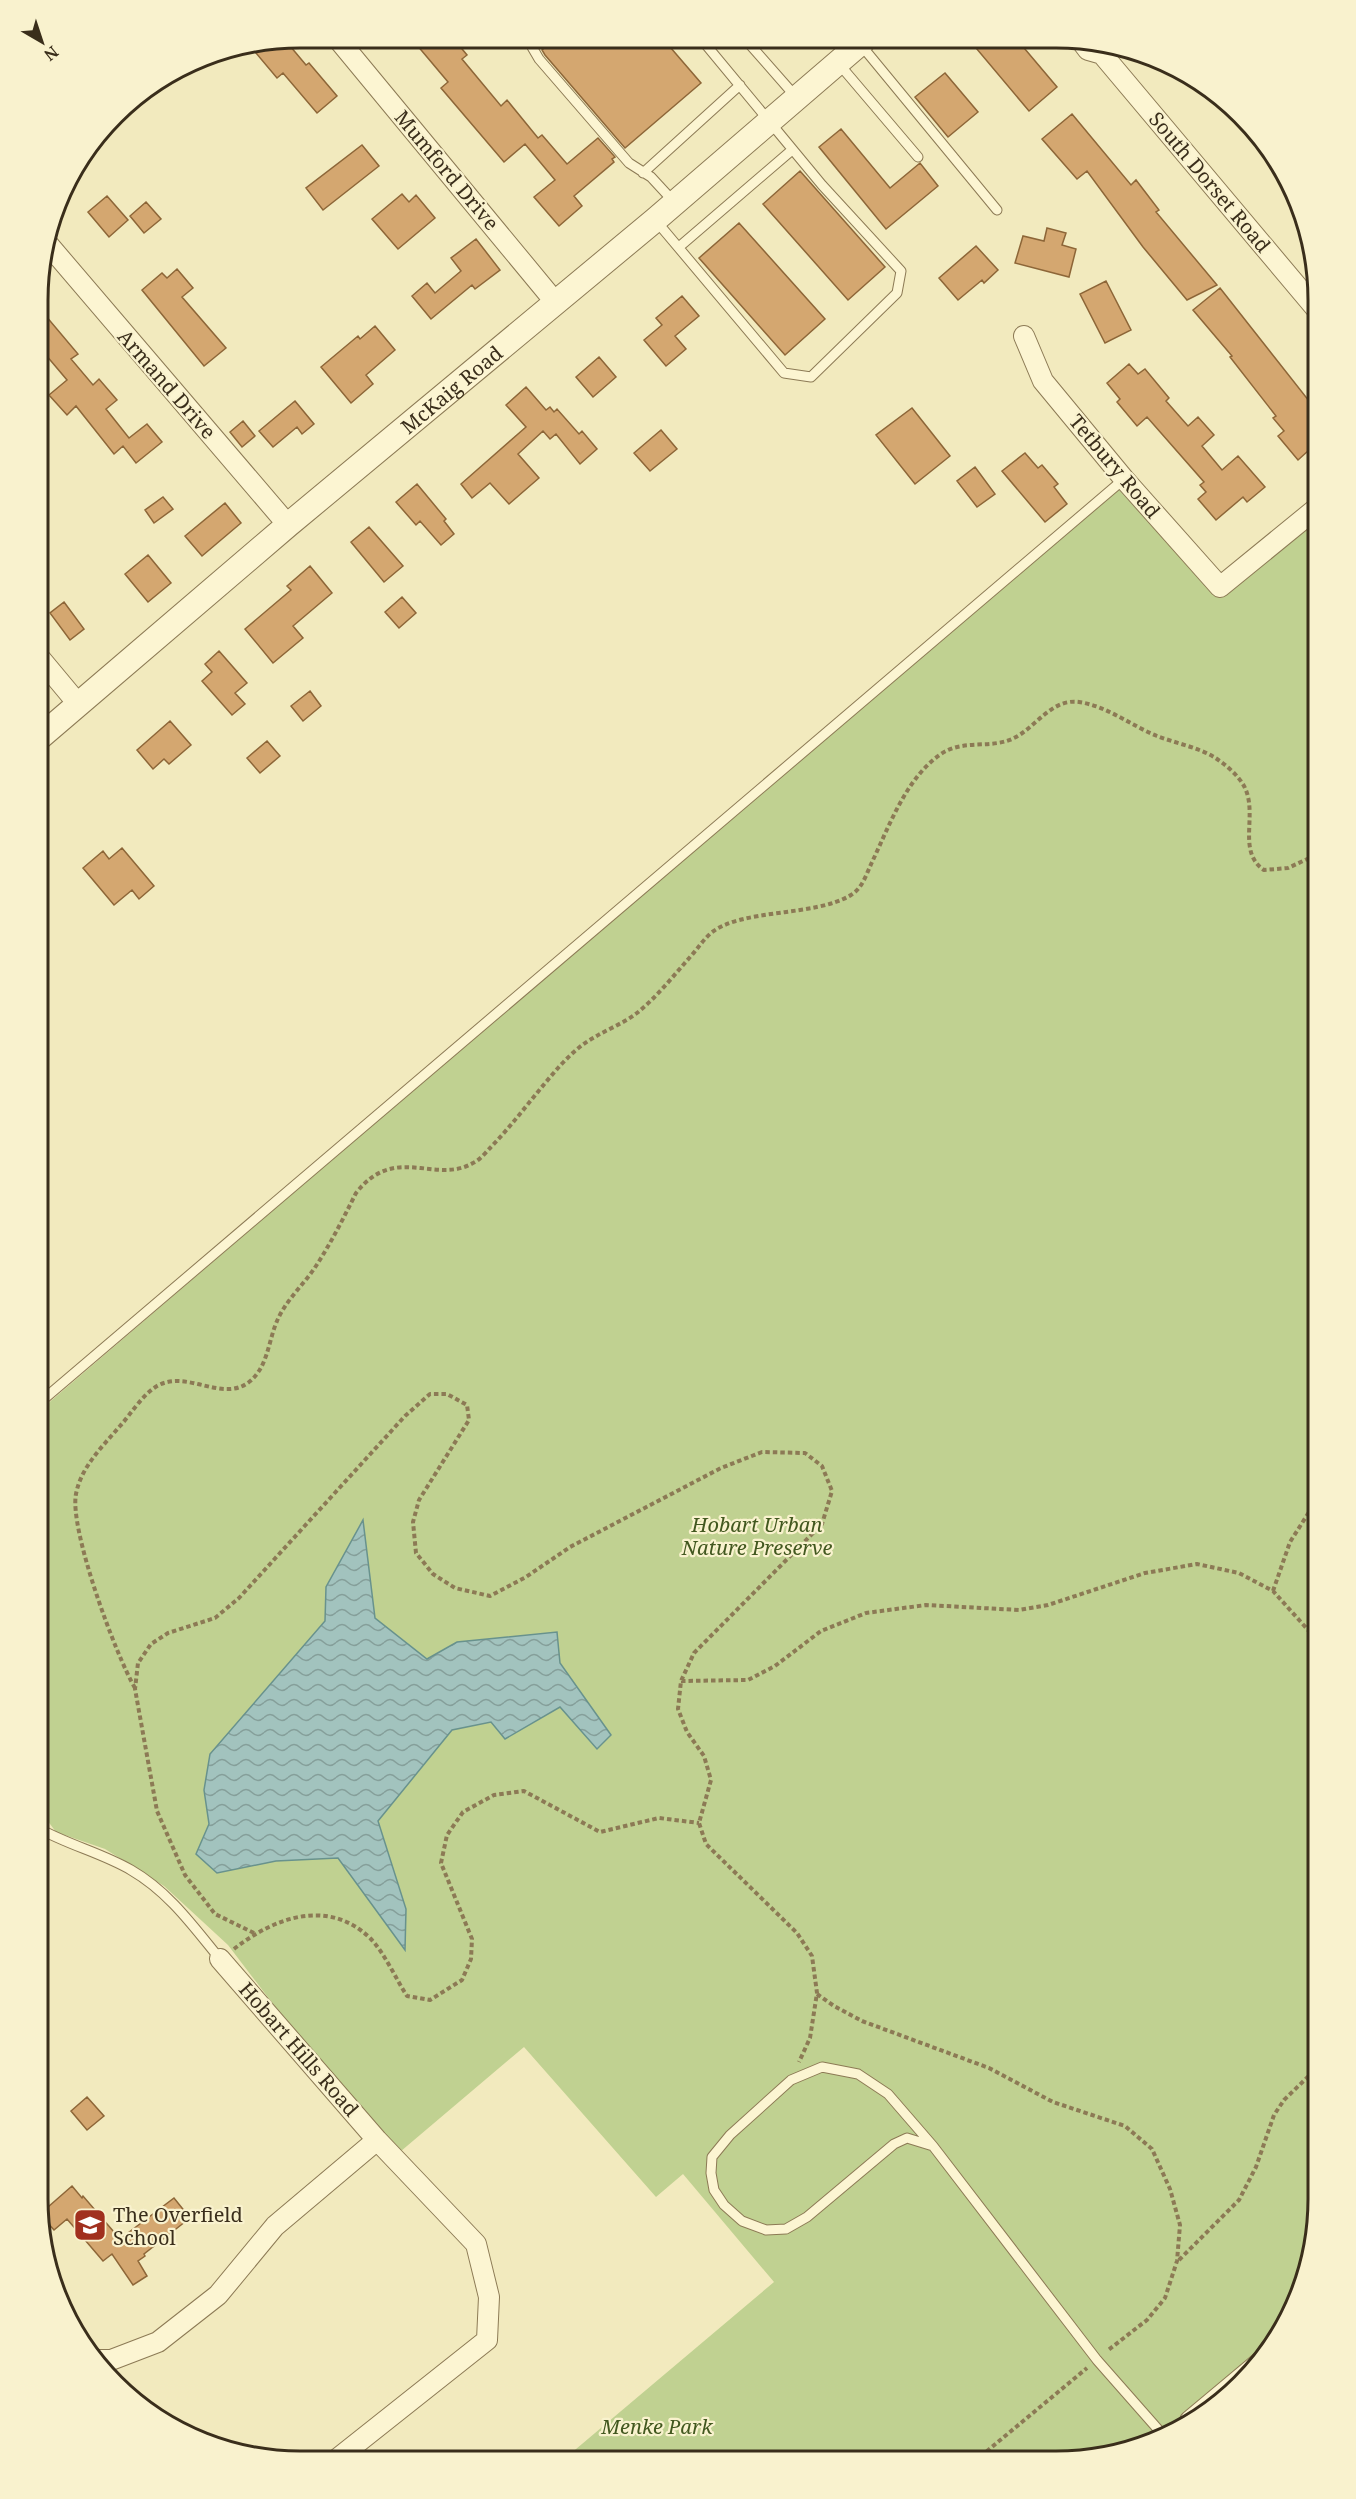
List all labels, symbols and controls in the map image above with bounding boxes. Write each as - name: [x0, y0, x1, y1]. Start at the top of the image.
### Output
- north arrow: [12, 12, 72, 72]
- text: N: [39, 41, 63, 66]
- street label: Mumford Drive: [389, 104, 505, 236]
- street label: South Dorset Road: [1143, 106, 1277, 258]
- street label: Armand Drive: [112, 324, 222, 444]
- street label: McKaig Road: [395, 339, 508, 439]
- street label: Tetbury Road: [1063, 408, 1167, 524]
- park label: Hobart Urban Nature Preserve: [681, 1511, 832, 1561]
- street label: Hobart Hills Road: [233, 1976, 365, 2122]
- place label: The Overfield School: [113, 2201, 243, 2251]
- school or university icon: The Overfield School: [72, 2207, 108, 2243]
- park label: Menke Park: [600, 2413, 713, 2440]

